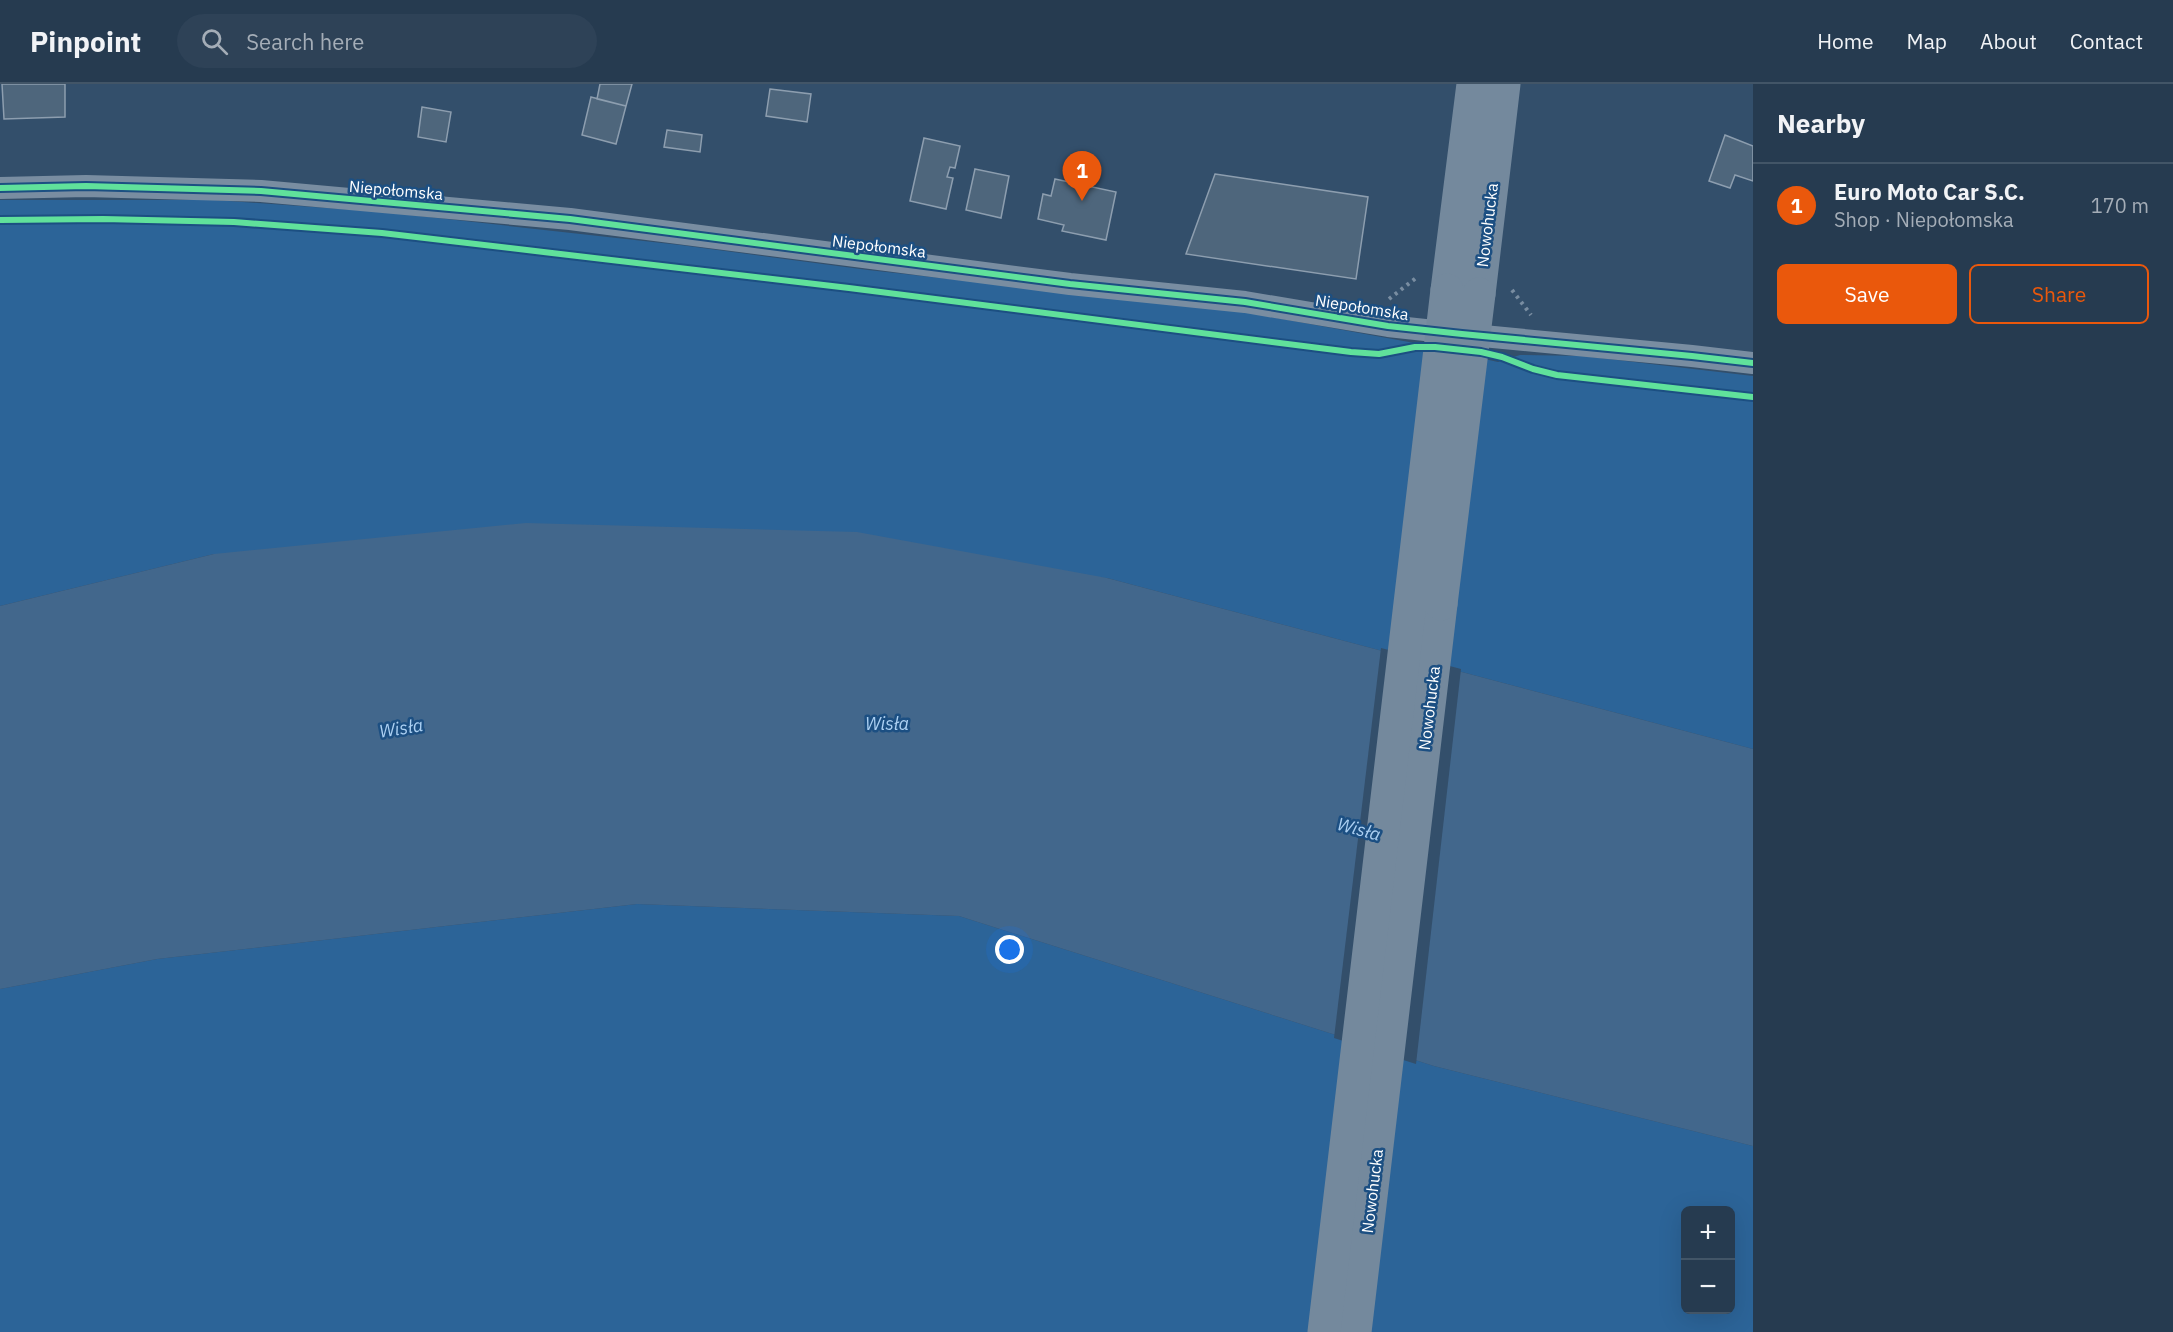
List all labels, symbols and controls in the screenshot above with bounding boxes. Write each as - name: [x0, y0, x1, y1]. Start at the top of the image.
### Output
- search box: [177, 14, 597, 68]
- text: Pinpoint: [30, 23, 141, 60]
- icon: search: [198, 25, 231, 58]
- text: Search here: [246, 27, 364, 56]
- text: Home: [1817, 27, 1874, 55]
- text: Map: [1907, 27, 1947, 55]
- text: About: [1980, 27, 2037, 55]
- text: Contact: [2070, 27, 2143, 55]
- text: Nearby: [1777, 106, 1865, 140]
- pin: 1: [1062, 152, 1102, 201]
- street label: Niepołomska: [348, 176, 444, 204]
- text: Euro Moto Car S.C.: [1834, 177, 2025, 206]
- street label: Nowohucka: [1472, 181, 1502, 268]
- text: 1: [1791, 192, 1803, 219]
- text: 170 m: [2091, 192, 2149, 219]
- text: Shop · Niepołomska: [1834, 206, 2014, 233]
- street label: Niepołomska: [831, 230, 928, 262]
- button: Save: [1777, 264, 1957, 324]
- button: Share: [1969, 264, 2149, 324]
- street label: Niepołomska: [1314, 290, 1411, 324]
- street label: Nowohucka: [1414, 664, 1444, 751]
- water label: Wisła: [865, 712, 909, 735]
- water label: Wisła: [377, 713, 425, 743]
- water label: Wisła: [1335, 812, 1383, 846]
- your location: [995, 935, 1024, 964]
- street label: Nowohucka: [1357, 1147, 1387, 1234]
- map controls: [1681, 1206, 1735, 1314]
- button: +: [1681, 1206, 1735, 1260]
- button: −: [1681, 1260, 1735, 1314]

